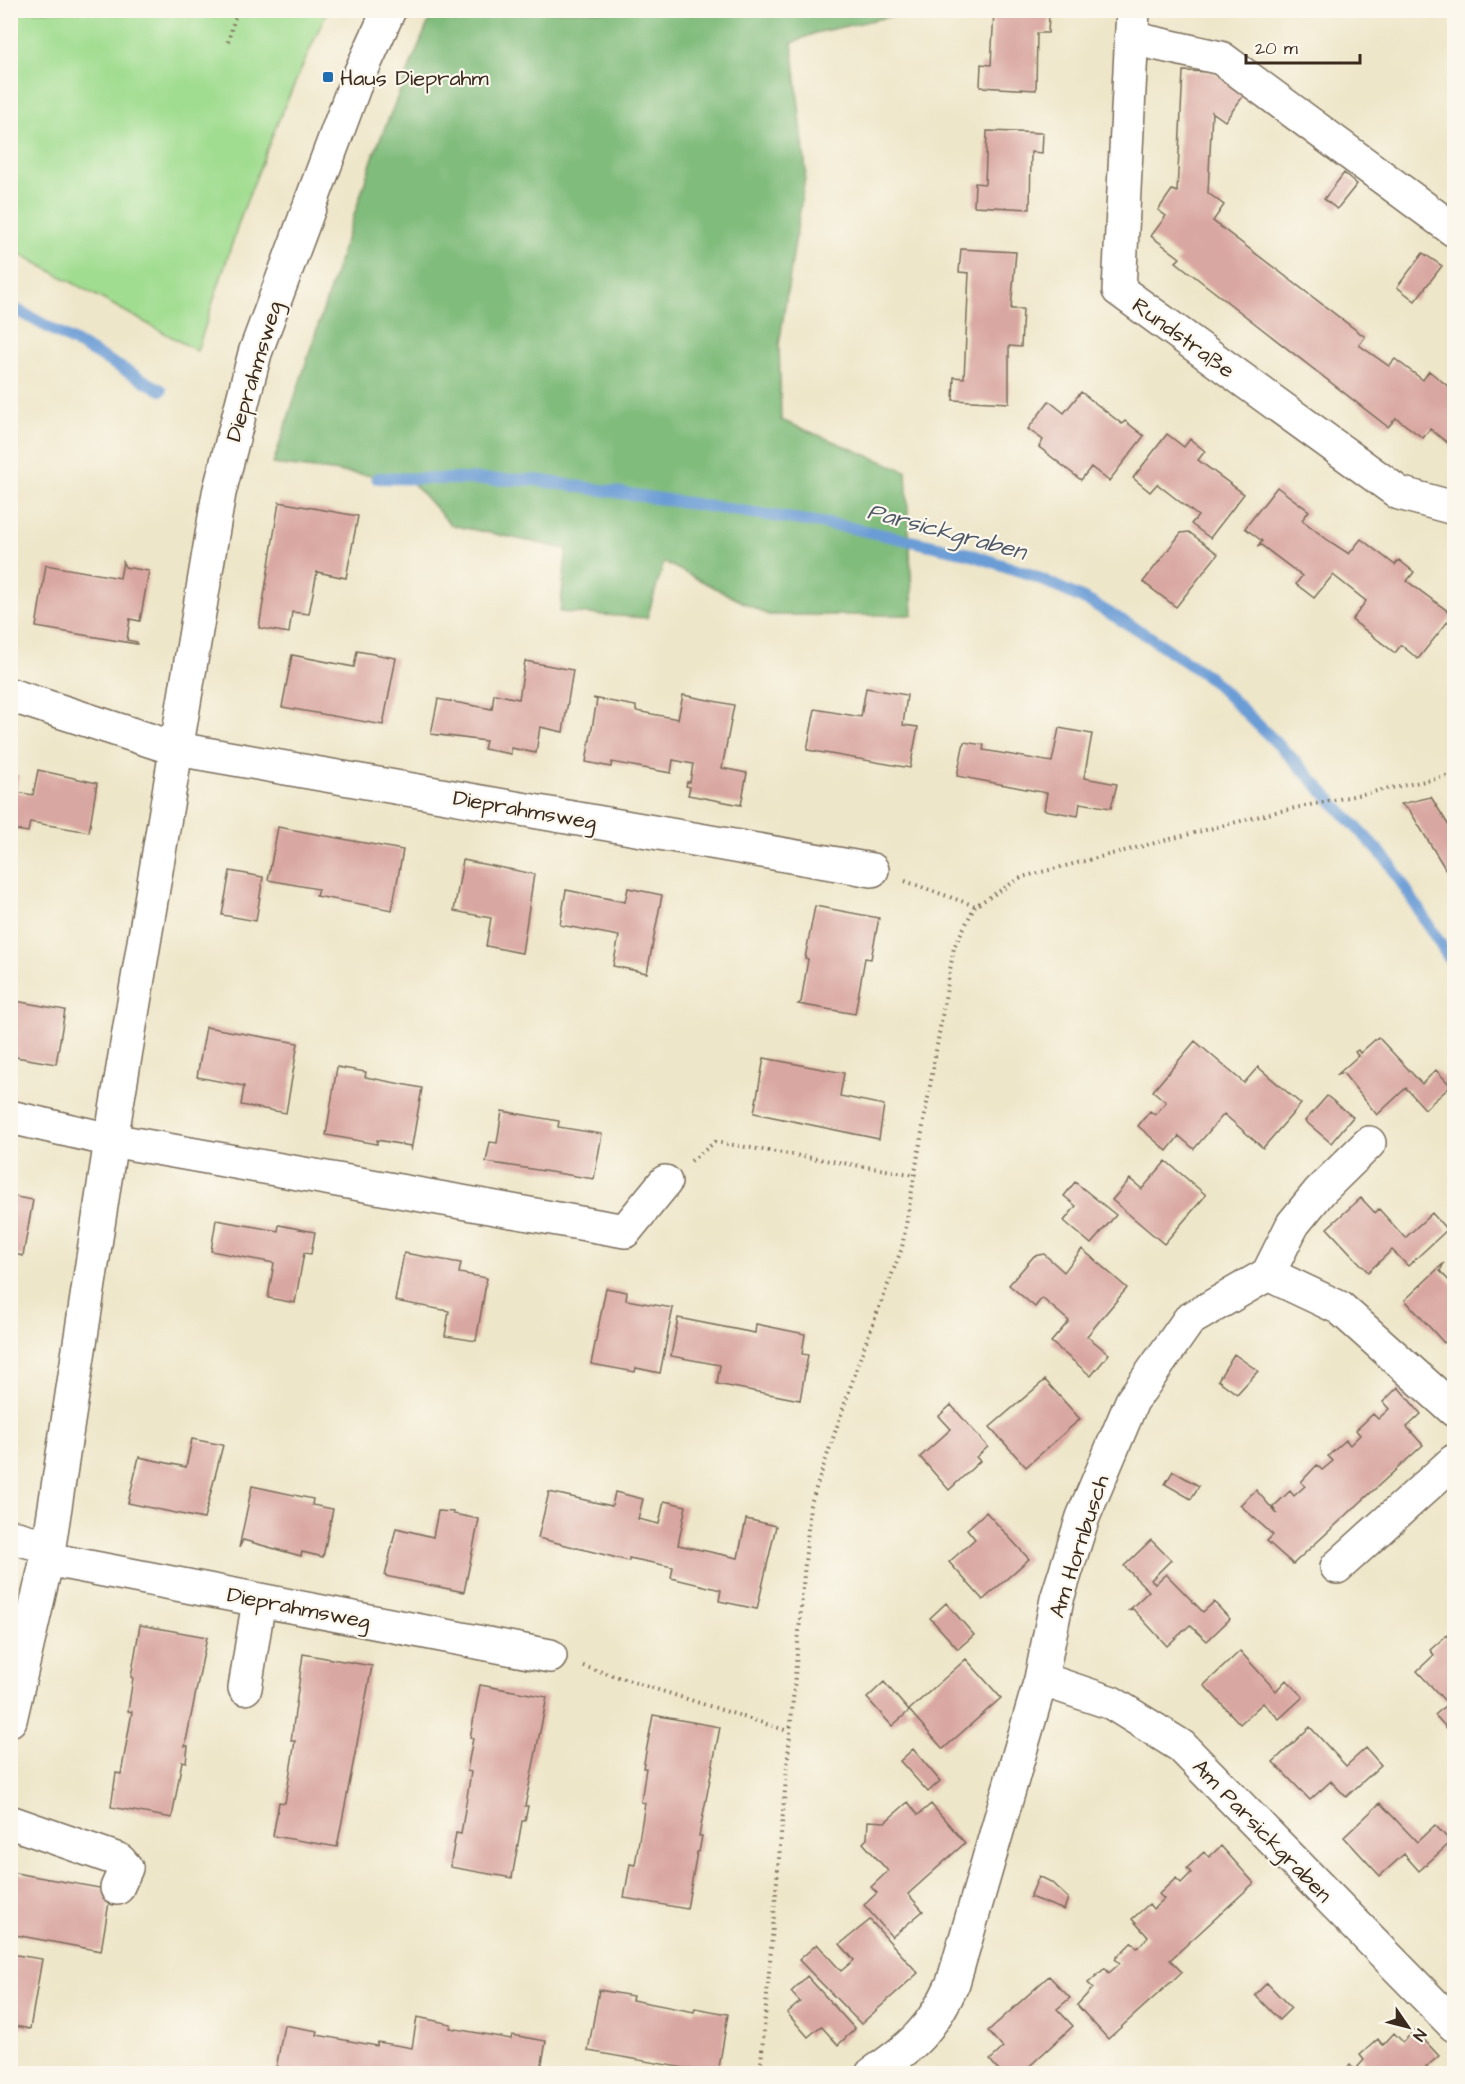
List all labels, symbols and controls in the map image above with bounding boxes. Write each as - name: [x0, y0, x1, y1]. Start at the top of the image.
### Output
- scale bar: [1246, 27, 1360, 65]
- text: 20 m: [1255, 36, 1298, 61]
- place label: Haus Dieprahm: [340, 63, 489, 94]
- marker: Haus Dieprahm: [321, 70, 335, 84]
- street label: Rundstraße: [1125, 290, 1241, 386]
- street label: Dieprahmsweg: [218, 297, 291, 446]
- water label: Parsickgraben: [864, 494, 1032, 571]
- street label: Dieprahmsweg: [450, 783, 599, 839]
- street label: Am Hornbusch: [1042, 1471, 1117, 1622]
- street label: Dieprahmsweg: [224, 1579, 373, 1639]
- street label: Am Parsickgraben: [1184, 1752, 1339, 1911]
- north arrow: [1378, 1997, 1438, 2057]
- text: N: [1408, 2025, 1431, 2045]

